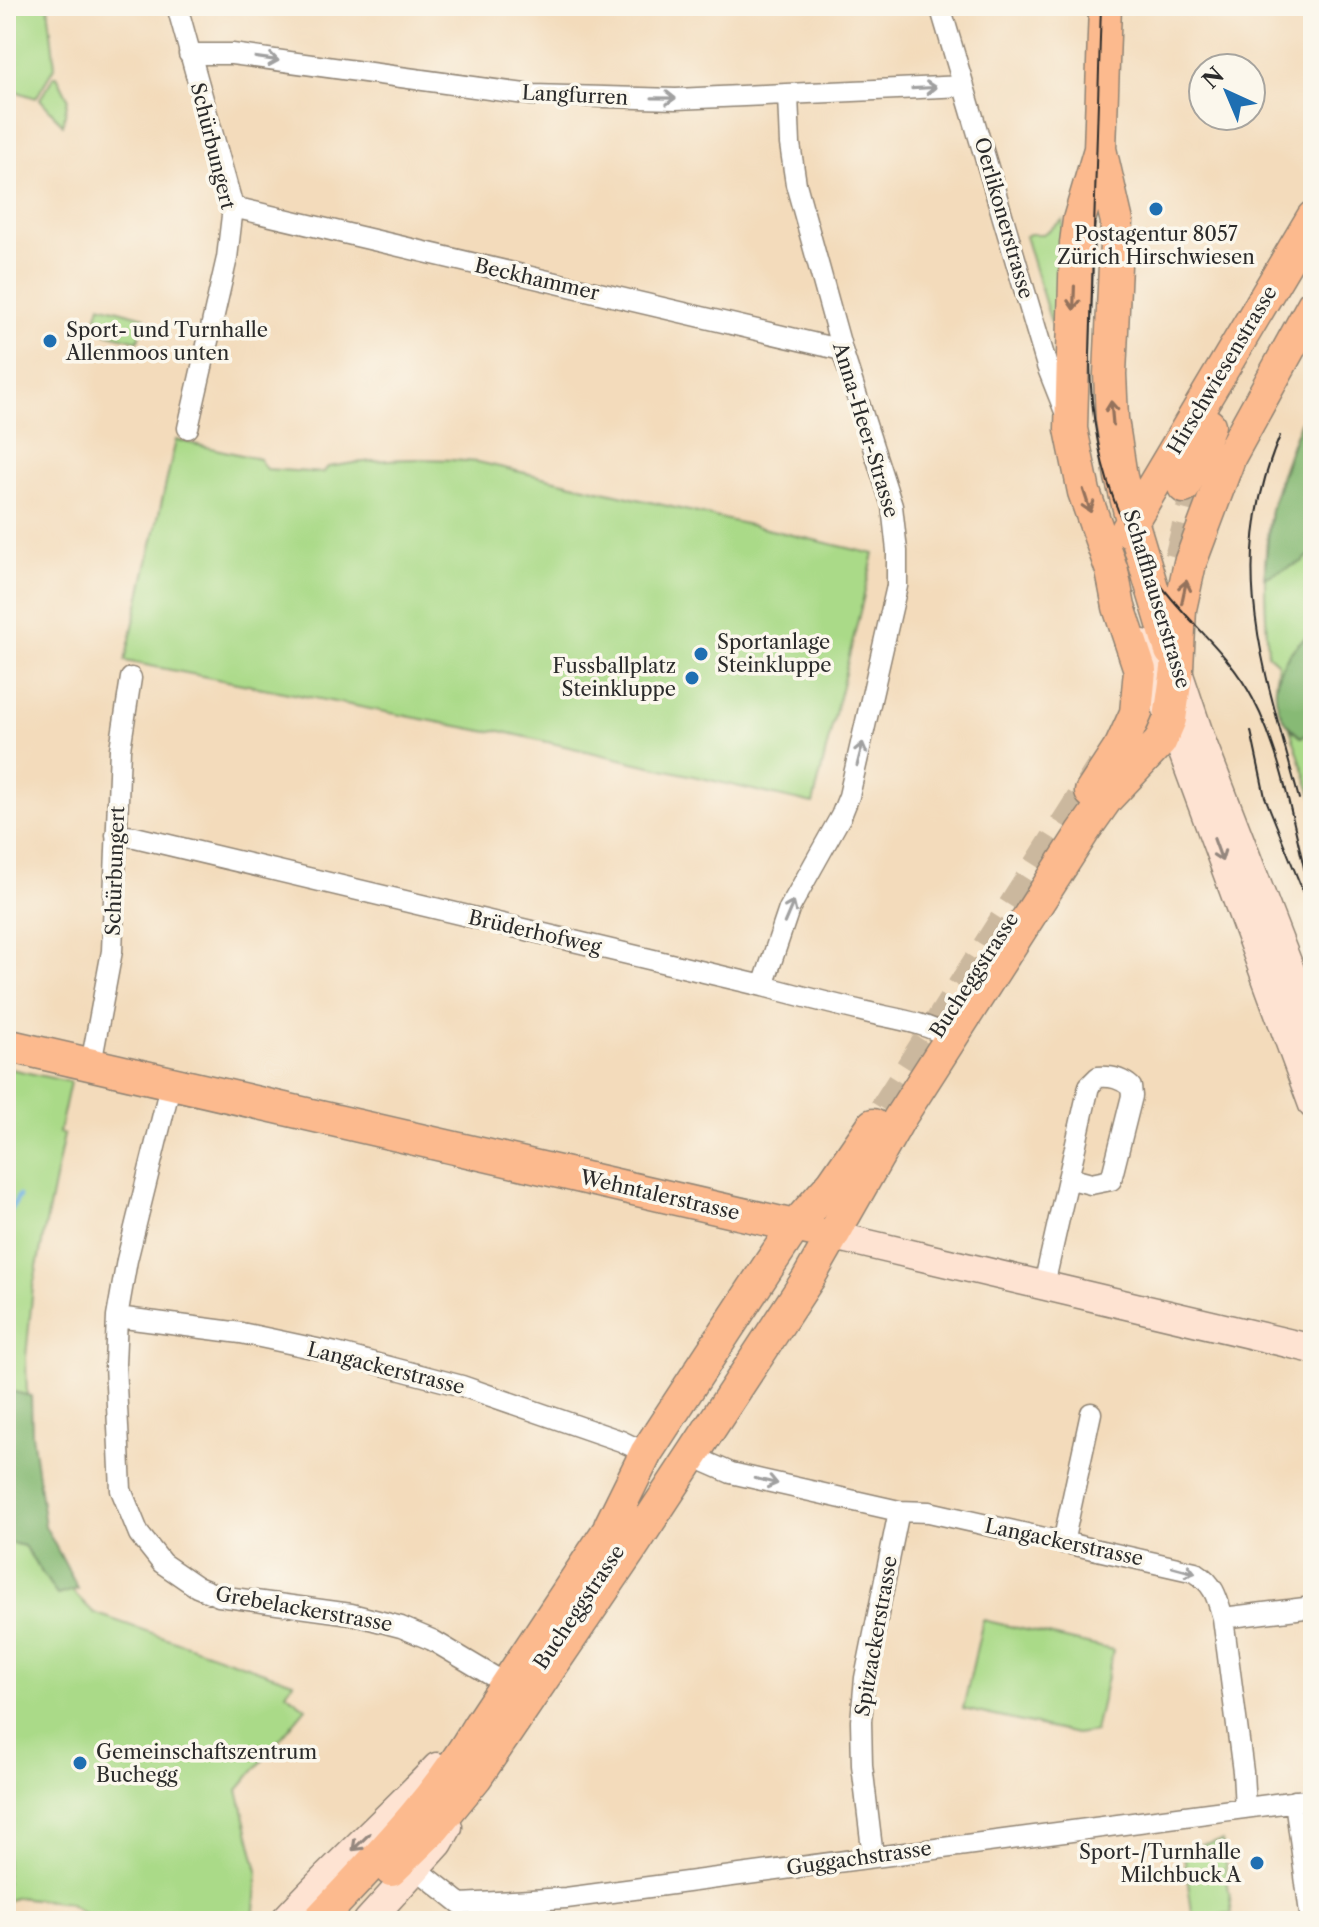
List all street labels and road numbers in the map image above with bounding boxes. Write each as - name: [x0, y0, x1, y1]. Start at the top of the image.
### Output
- street label: Schürbungert: [186, 80, 240, 212]
- street label: Langfurren: [521, 80, 629, 110]
- street label: Oerlikonerstrasse: [969, 135, 1039, 301]
- street label: Beckhammer: [472, 253, 602, 305]
- street label: Hirschwiesenstrasse: [1162, 281, 1282, 459]
- street label: Anna-Heer-Strasse: [828, 339, 904, 520]
- street label: Schaffhauserstrasse: [1118, 507, 1196, 691]
- street label: Schürbungert: [101, 806, 129, 936]
- street label: Brüderhofweg: [466, 905, 604, 959]
- street label: Bucheggstrasse: [925, 908, 1023, 1042]
- street label: Wehntalerstrasse: [577, 1165, 742, 1225]
- street label: Langackerstrasse: [305, 1337, 467, 1399]
- street label: Langackerstrasse: [983, 1513, 1145, 1571]
- street label: Bucheggstrasse: [529, 1540, 629, 1674]
- street label: Spitzackerstrasse: [850, 1554, 902, 1718]
- street label: Grebelackerstrasse: [214, 1582, 394, 1636]
- street label: Guggachstrasse: [785, 1836, 933, 1880]

